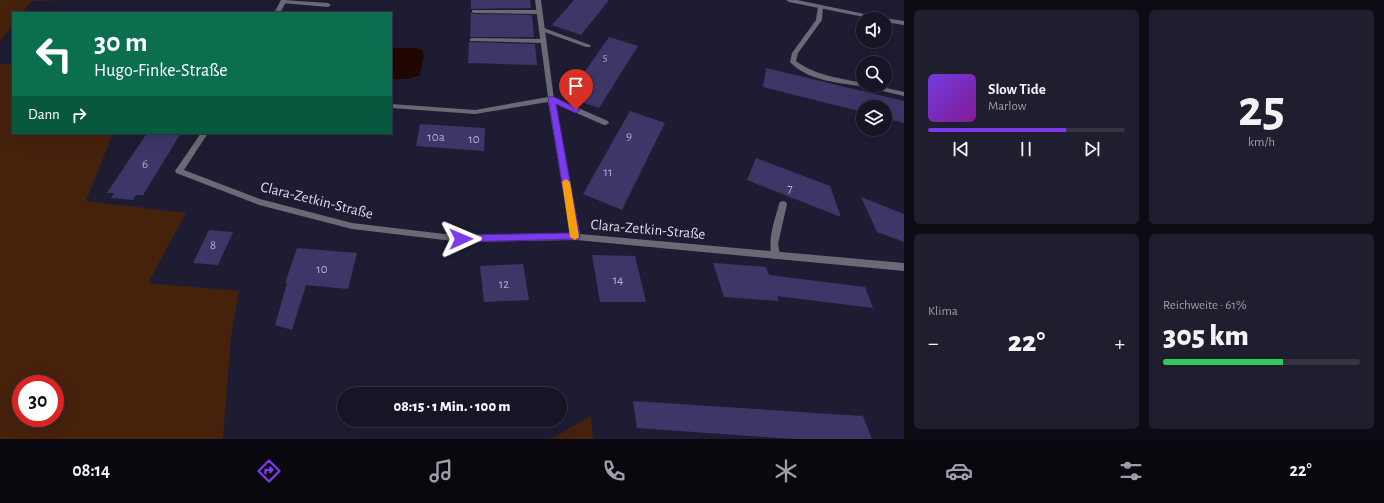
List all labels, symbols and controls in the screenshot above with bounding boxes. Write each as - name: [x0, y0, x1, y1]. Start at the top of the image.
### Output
- map controls: [856, 12, 892, 136]
- button: sound: [856, 12, 892, 48]
- icon: left: [28, 28, 80, 80]
- text: 30 m: [94, 29, 147, 57]
- house number: 5: [603, 52, 608, 63]
- button: search: [856, 56, 892, 92]
- text: Hugo-Finke-Straße: [94, 62, 228, 80]
- pin: [559, 69, 593, 110]
- icon: arrive: [565, 75, 587, 97]
- text: Slow Tide: [988, 82, 1046, 97]
- text: 25: [1238, 83, 1285, 135]
- button: layers: [856, 100, 892, 136]
- text: Marlow: [988, 100, 1026, 113]
- icon: right: [68, 104, 90, 126]
- text: Dann: [28, 107, 60, 122]
- house number: 9: [626, 130, 632, 143]
- house number: 10a: [427, 131, 445, 144]
- house number: 10: [468, 133, 480, 146]
- text: km/h: [1248, 136, 1275, 149]
- icon: previous: [950, 138, 972, 160]
- icon: pause: [1015, 138, 1037, 160]
- icon: next: [1081, 138, 1103, 160]
- house number: 6: [142, 158, 148, 171]
- house number: 11: [604, 166, 612, 179]
- street label: Clara-Zetkin-Straße: [259, 179, 375, 222]
- house number: 7: [787, 182, 793, 195]
- street label: Clara-Zetkin-Straße: [590, 217, 706, 242]
- position arrow: [440, 218, 482, 260]
- house number: 8: [210, 239, 216, 252]
- house number: 10: [316, 263, 328, 276]
- house number: 14: [613, 274, 623, 287]
- house number: 12: [499, 278, 509, 291]
- text: Reichweite · 61%: [1163, 299, 1247, 312]
- text: Klima: [928, 305, 958, 318]
- text: 305 km: [1163, 321, 1249, 351]
- text: 22°: [1008, 327, 1045, 357]
- text: −: [928, 332, 939, 354]
- text: +: [1114, 332, 1125, 354]
- speed limit sign: 30: [12, 375, 64, 427]
- text: 08:15 · 1 Min. · 100 m: [394, 399, 510, 414]
- icon: directions: [255, 457, 283, 485]
- icon: music: [427, 457, 455, 485]
- icon: phone: [600, 457, 628, 485]
- icon: climate: [772, 457, 800, 485]
- icon: car: [945, 457, 973, 485]
- icon: filters: [1117, 457, 1145, 485]
- text: 08:14: [72, 462, 110, 480]
- text: 22°: [1289, 462, 1312, 480]

